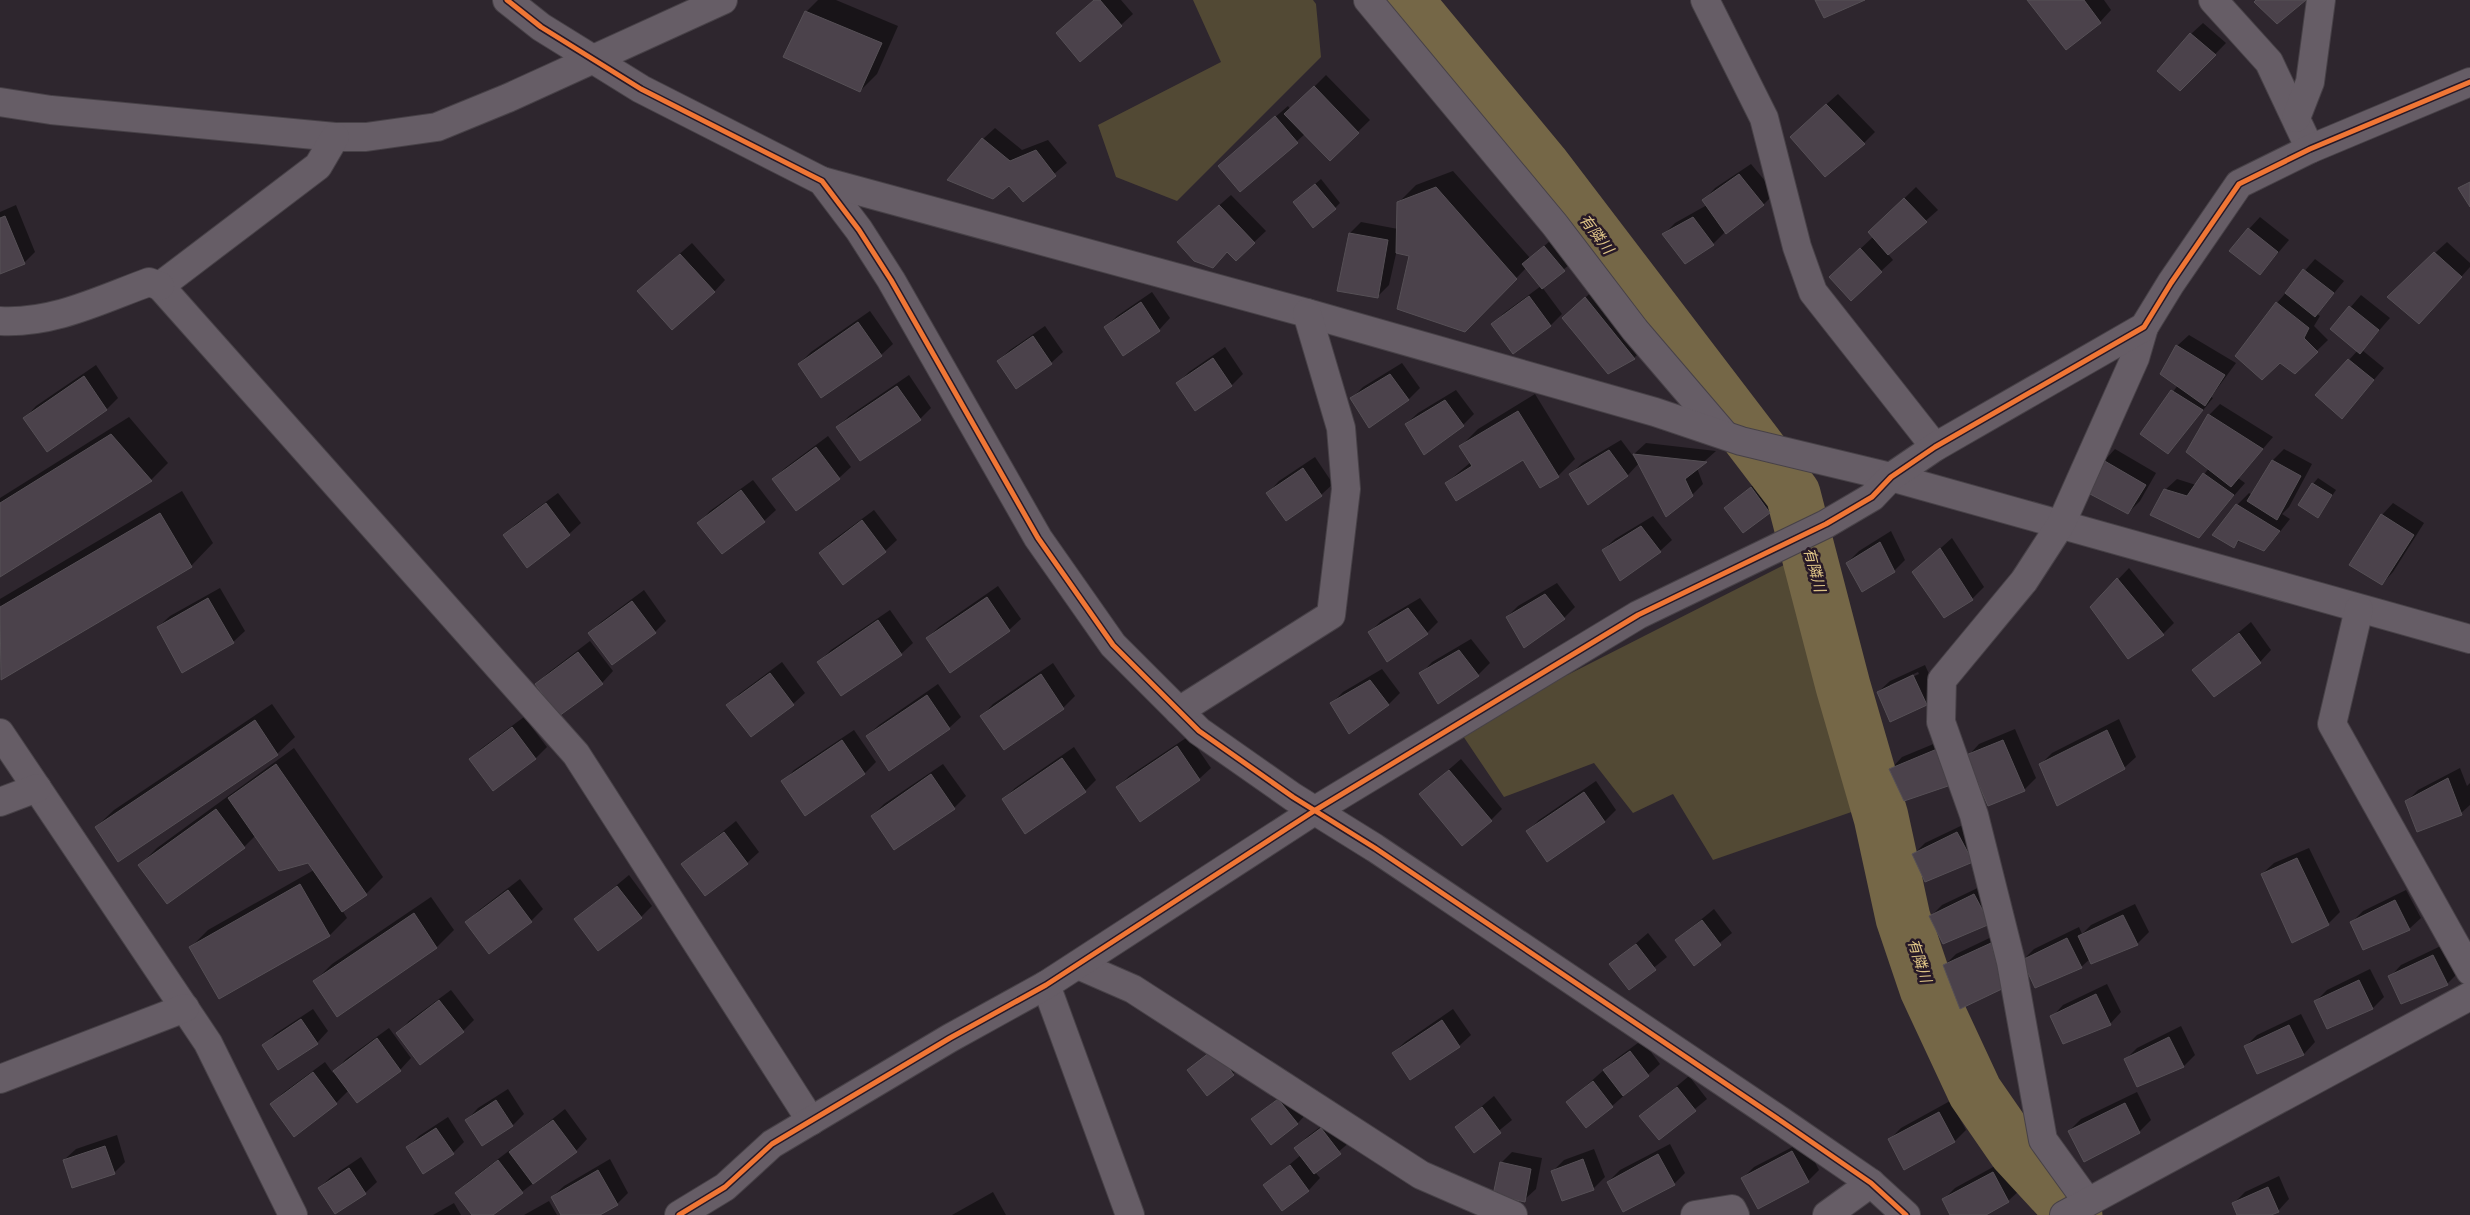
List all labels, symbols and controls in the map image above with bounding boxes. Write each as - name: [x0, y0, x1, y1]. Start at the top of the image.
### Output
- water label: 有隣川: [1574, 211, 1617, 260]
- water label: 有隣川: [1798, 546, 1829, 596]
- water label: 有隣川: [1902, 937, 1935, 987]

